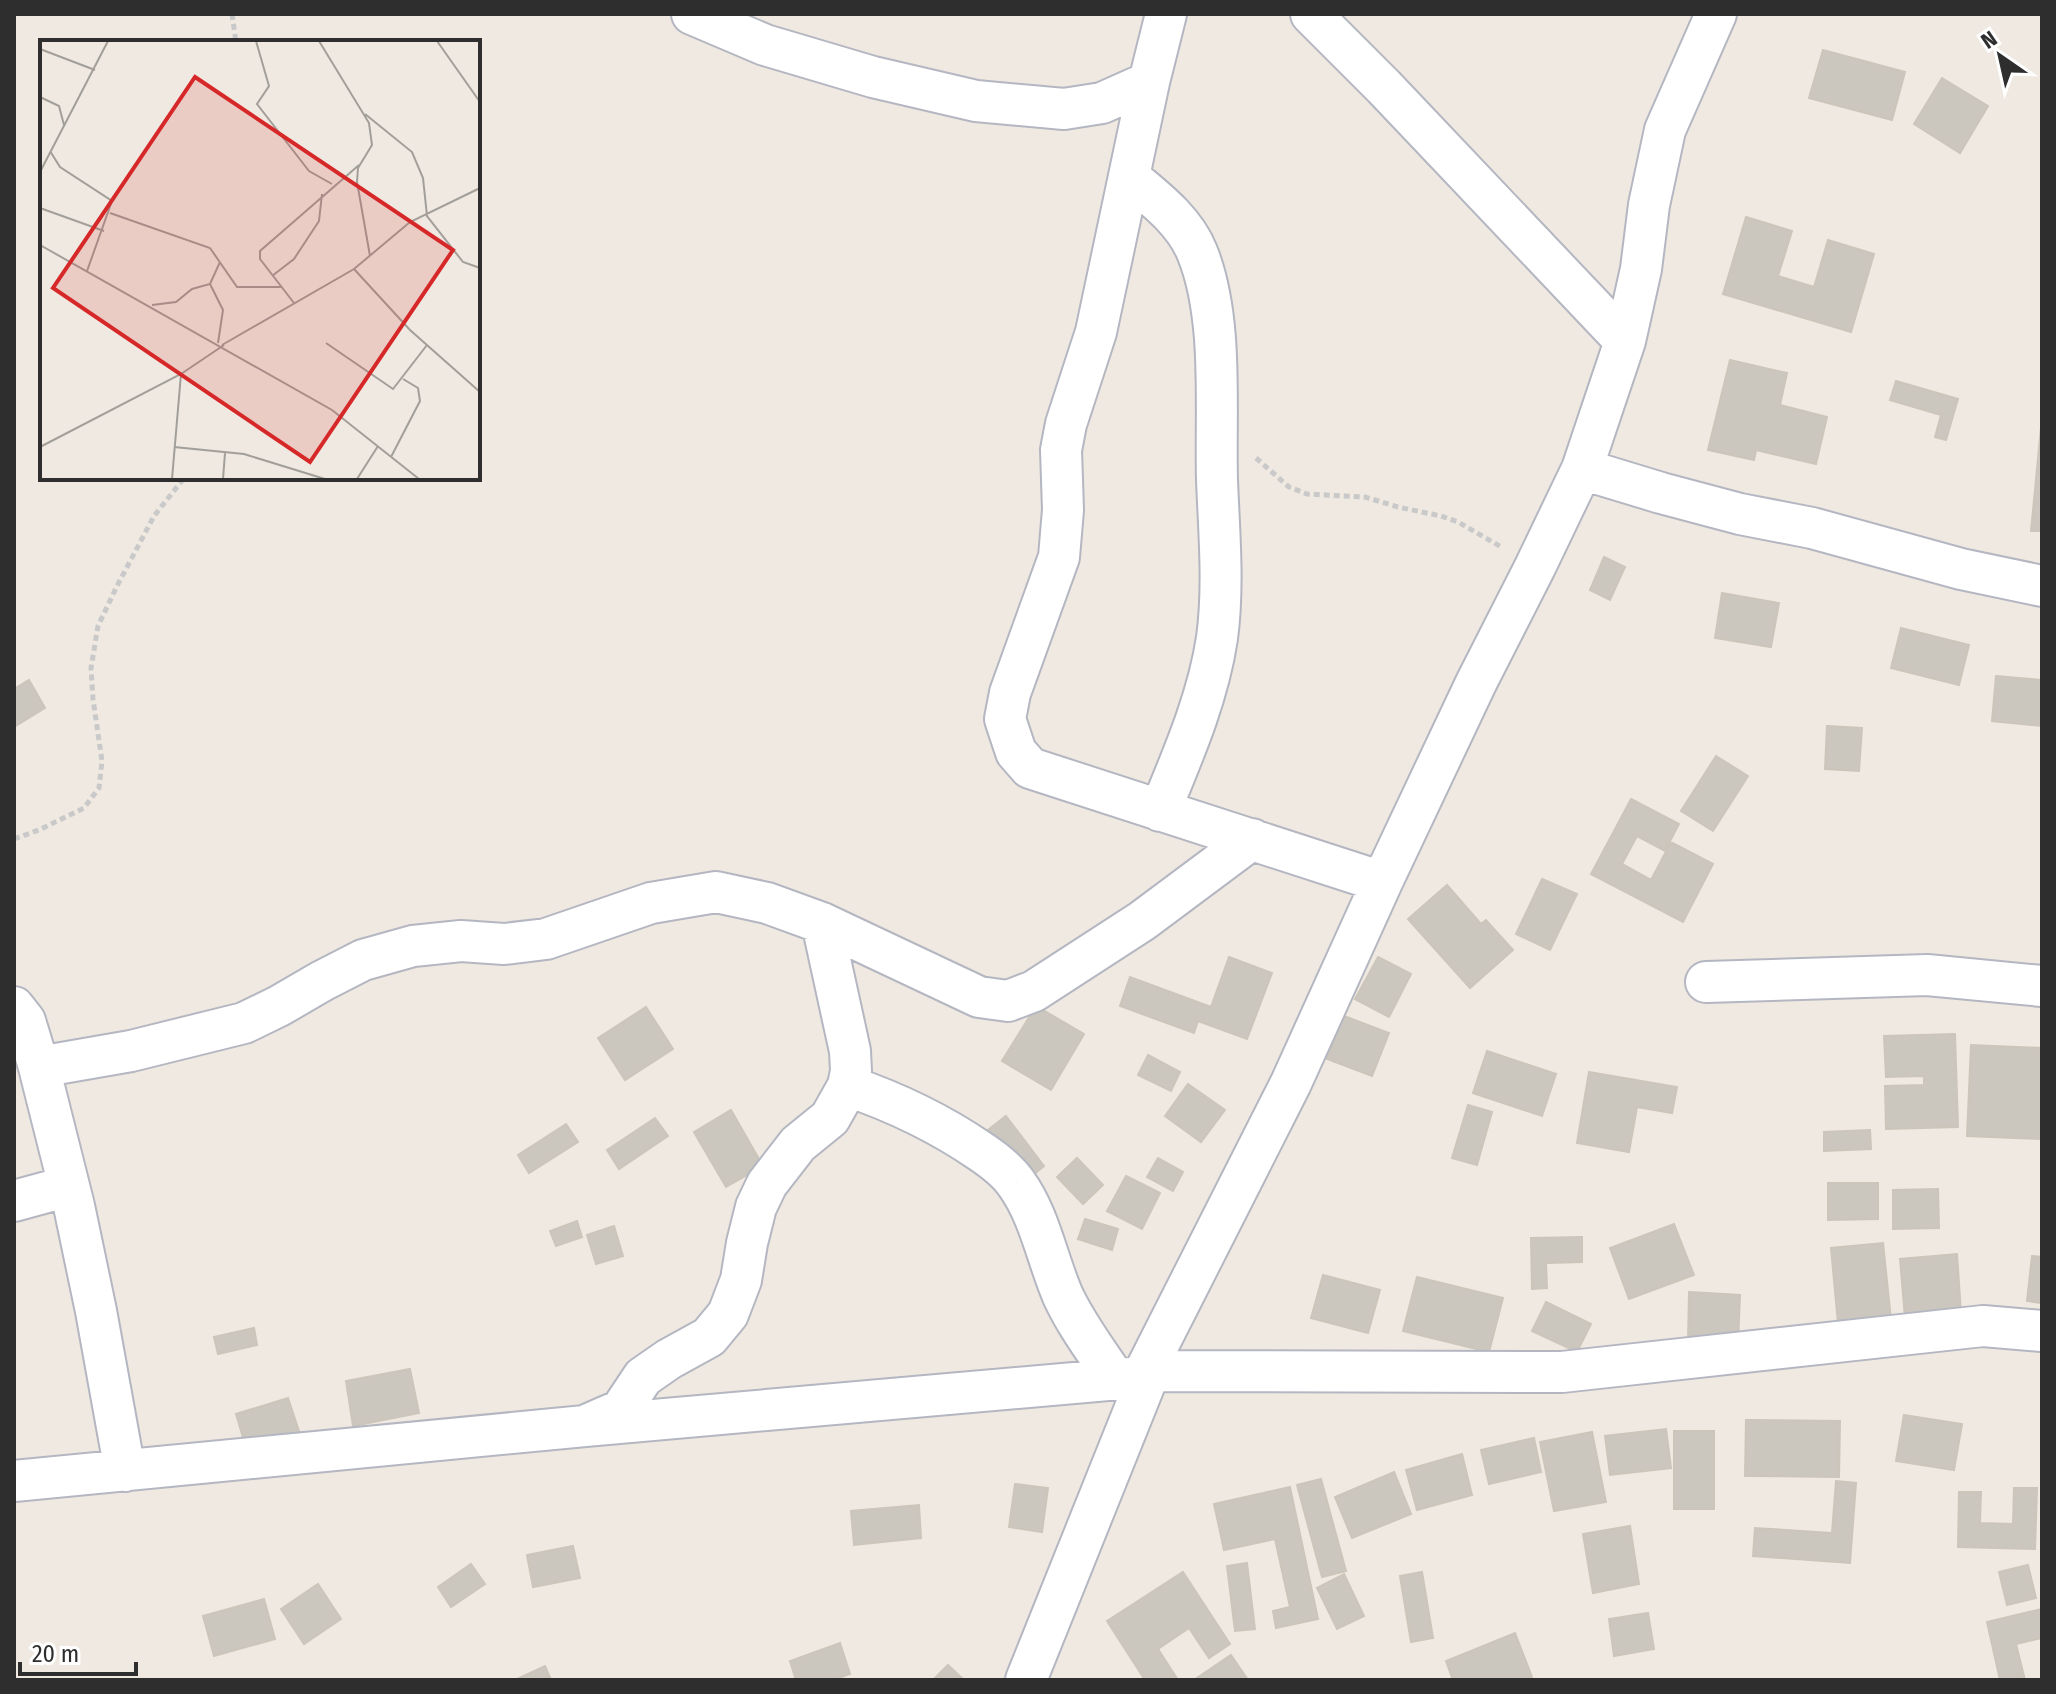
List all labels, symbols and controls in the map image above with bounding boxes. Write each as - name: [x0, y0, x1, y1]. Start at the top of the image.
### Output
- north arrow: [1960, 16, 2040, 96]
- text: N: [1976, 25, 2002, 55]
- inset map: [40, 40, 480, 480]
- scale bar: [20, 1626, 136, 1676]
- text: 20 m: [32, 1640, 79, 1668]

